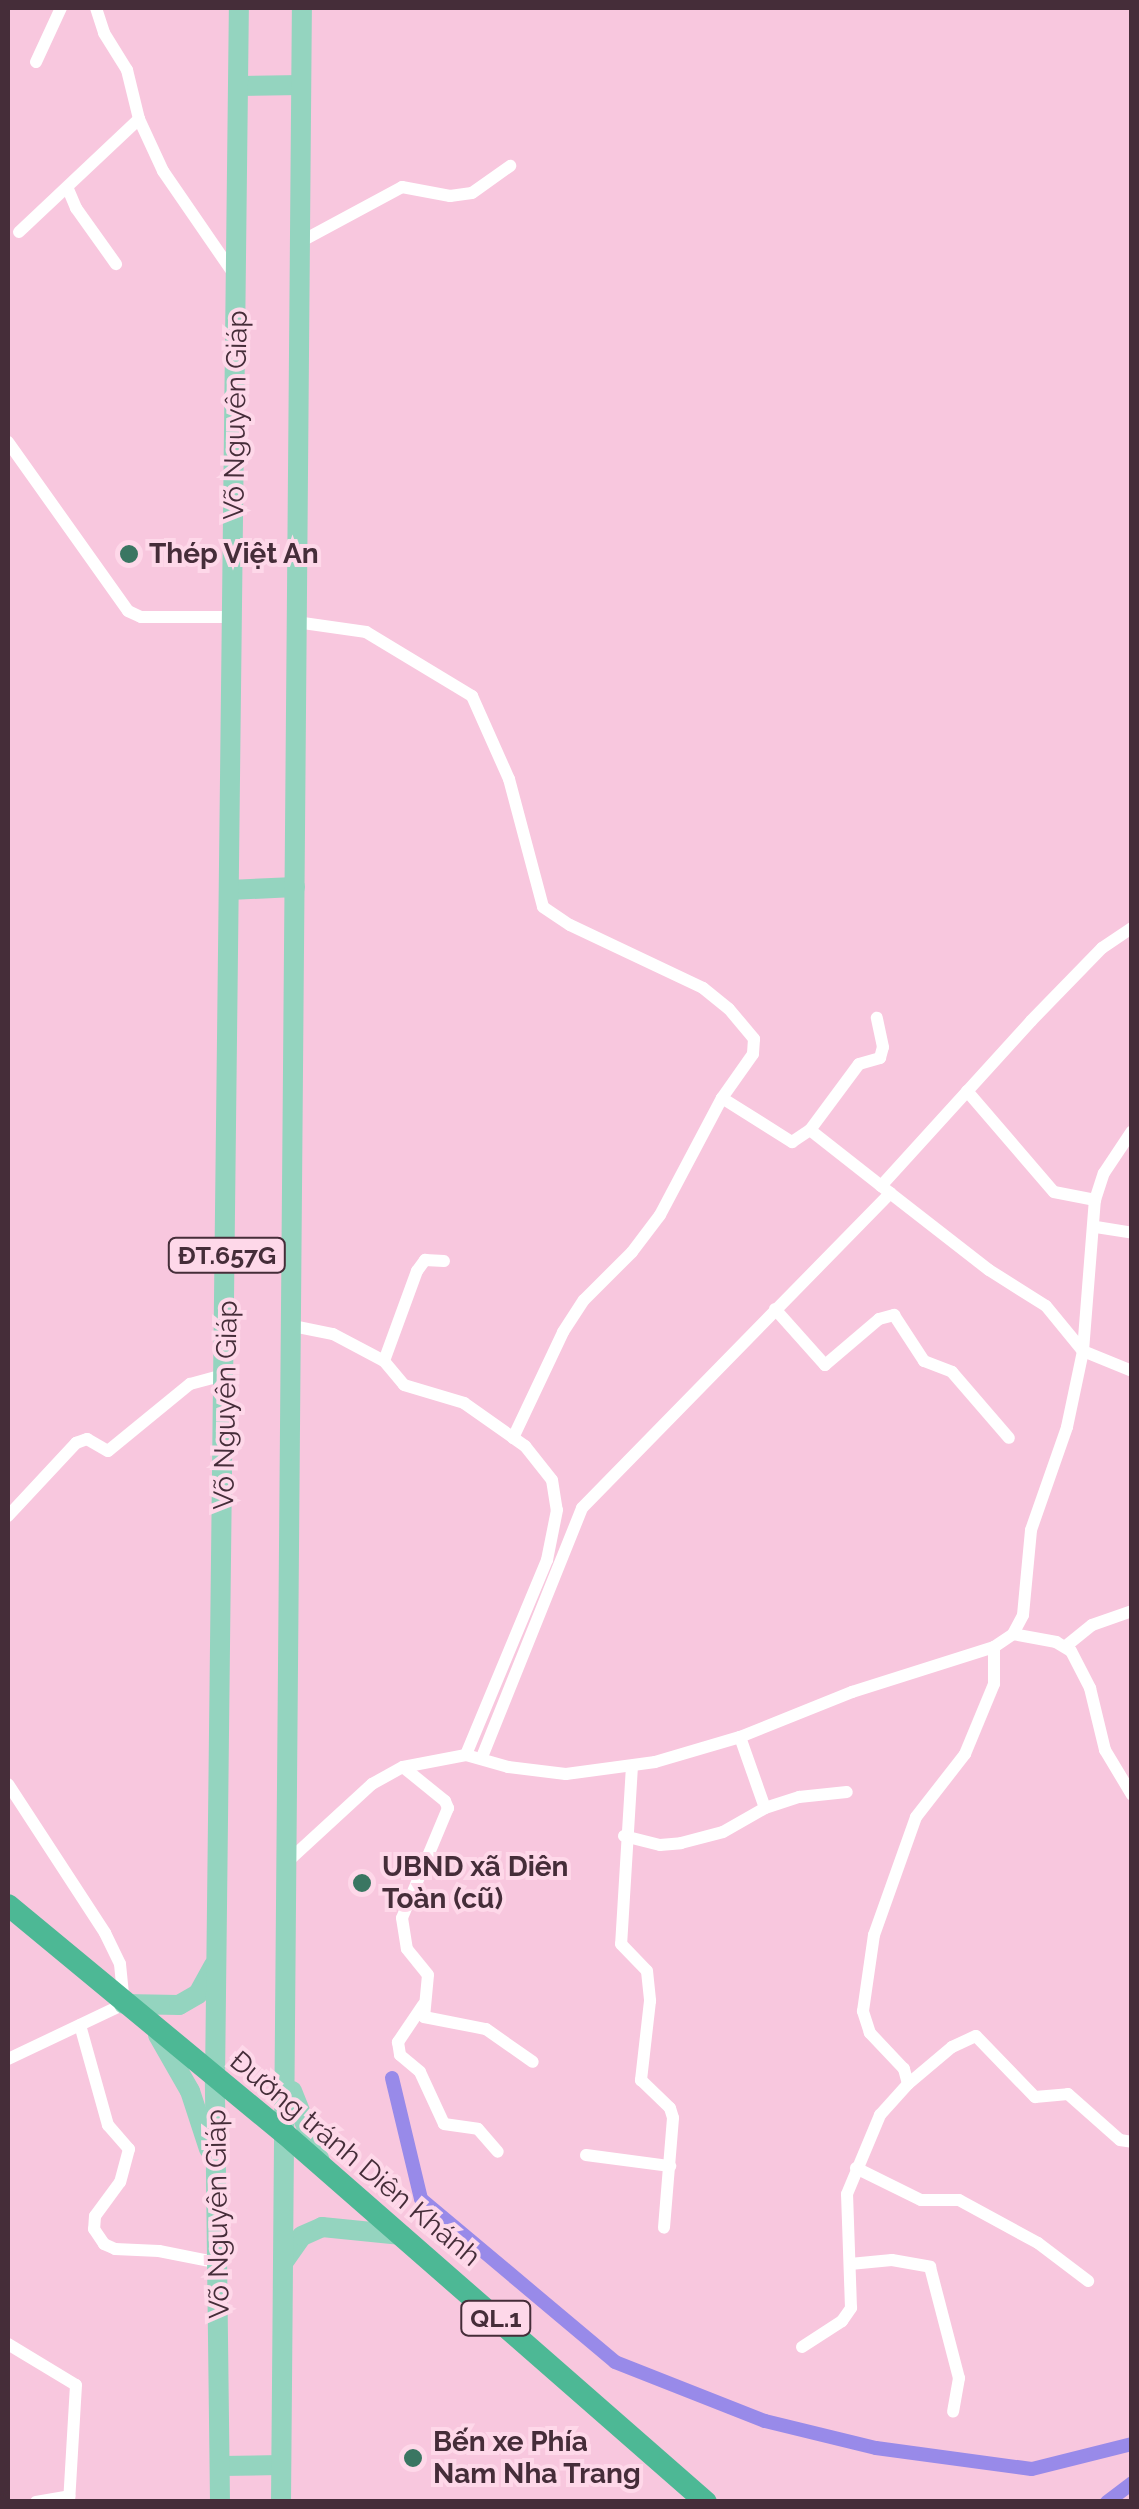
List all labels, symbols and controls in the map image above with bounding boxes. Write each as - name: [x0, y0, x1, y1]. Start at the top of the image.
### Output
- street label: Võ Nguyên Giáp: [217, 310, 255, 520]
- place label: Thép Việt An: [149, 537, 321, 571]
- marker: Thép Việt An: [118, 543, 140, 565]
- road number: ĐT.657G: [167, 1235, 287, 1275]
- street label: Võ Nguyên Giáp: [207, 1300, 245, 1510]
- place label: UBND xã Diên Toàn (cũ): [382, 1850, 568, 1916]
- marker: UBND xã Diên Toàn (cũ): [351, 1872, 373, 1894]
- street label: Đường tránh Diên Khánh: [223, 2044, 487, 2274]
- street label: Võ Nguyên Giáp: [199, 2109, 237, 2319]
- road number: QL.1: [458, 2298, 534, 2338]
- place label: Bến xe Phía Nam Nha Trang: [433, 2425, 642, 2491]
- marker: Bến xe Phía Nam Nha Trang: [402, 2447, 424, 2469]

